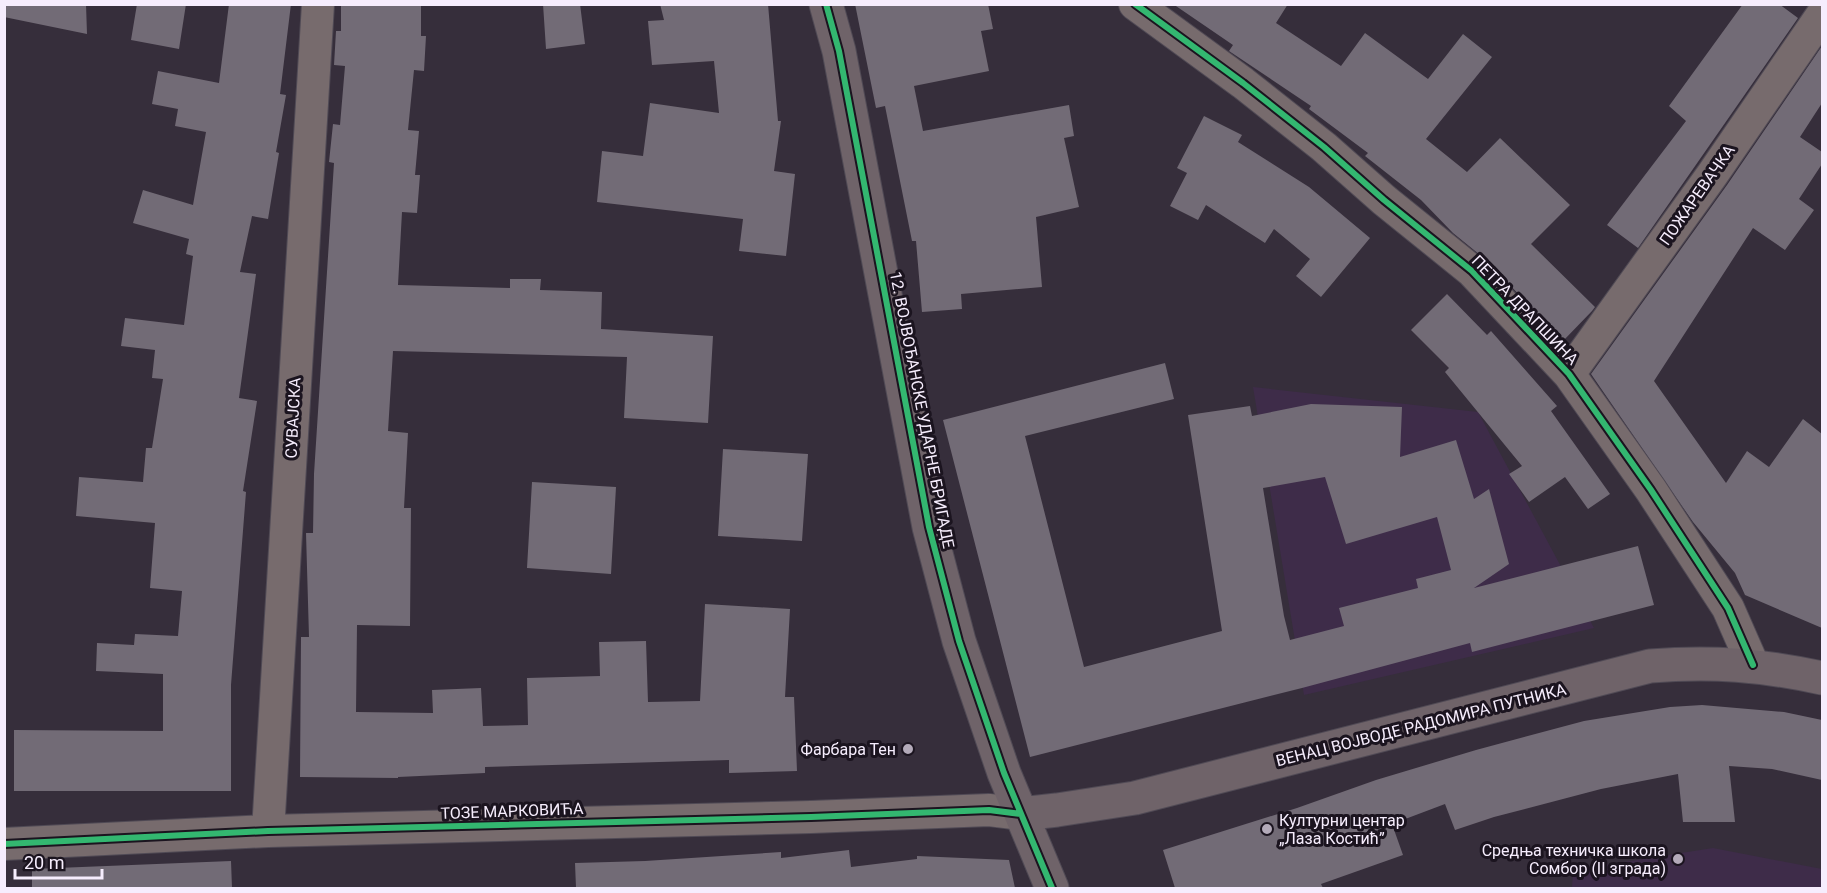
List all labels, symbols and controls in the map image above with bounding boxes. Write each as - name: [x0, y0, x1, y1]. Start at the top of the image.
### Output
- street label: ПОЖАРЕВАЧКА: [1655, 141, 1739, 249]
- street label: ПЕТРА ДРАПШИНА: [1468, 251, 1583, 369]
- street label: 12. ВОЈВОЂАНСКЕ УДАРНЕ БРИГАДЕ: [886, 270, 958, 550]
- street label: СУВАЈСКА: [281, 377, 305, 459]
- street label: ВЕНАЦ ВОЈВОДЕ РАДОМИРА ПУТНИКА: [1274, 680, 1569, 770]
- place label: Фарбара Тен: [801, 740, 896, 759]
- marker: Фарбара Тен: [901, 742, 915, 756]
- street label: ТОЗЕ МАРКОВИЋА: [440, 799, 584, 823]
- place label: Културни центар „Лаза Костић”: [1279, 811, 1405, 848]
- marker: Културни центар „Лаза Костић”: [1260, 822, 1274, 836]
- place label: Средња техничка школа Сомбор (II зграда): [1482, 841, 1666, 878]
- scale bar: [15, 842, 102, 880]
- text: 20 m: [24, 852, 64, 873]
- marker: Средња техничка школа Сомбор (II зграда): [1671, 852, 1685, 866]

